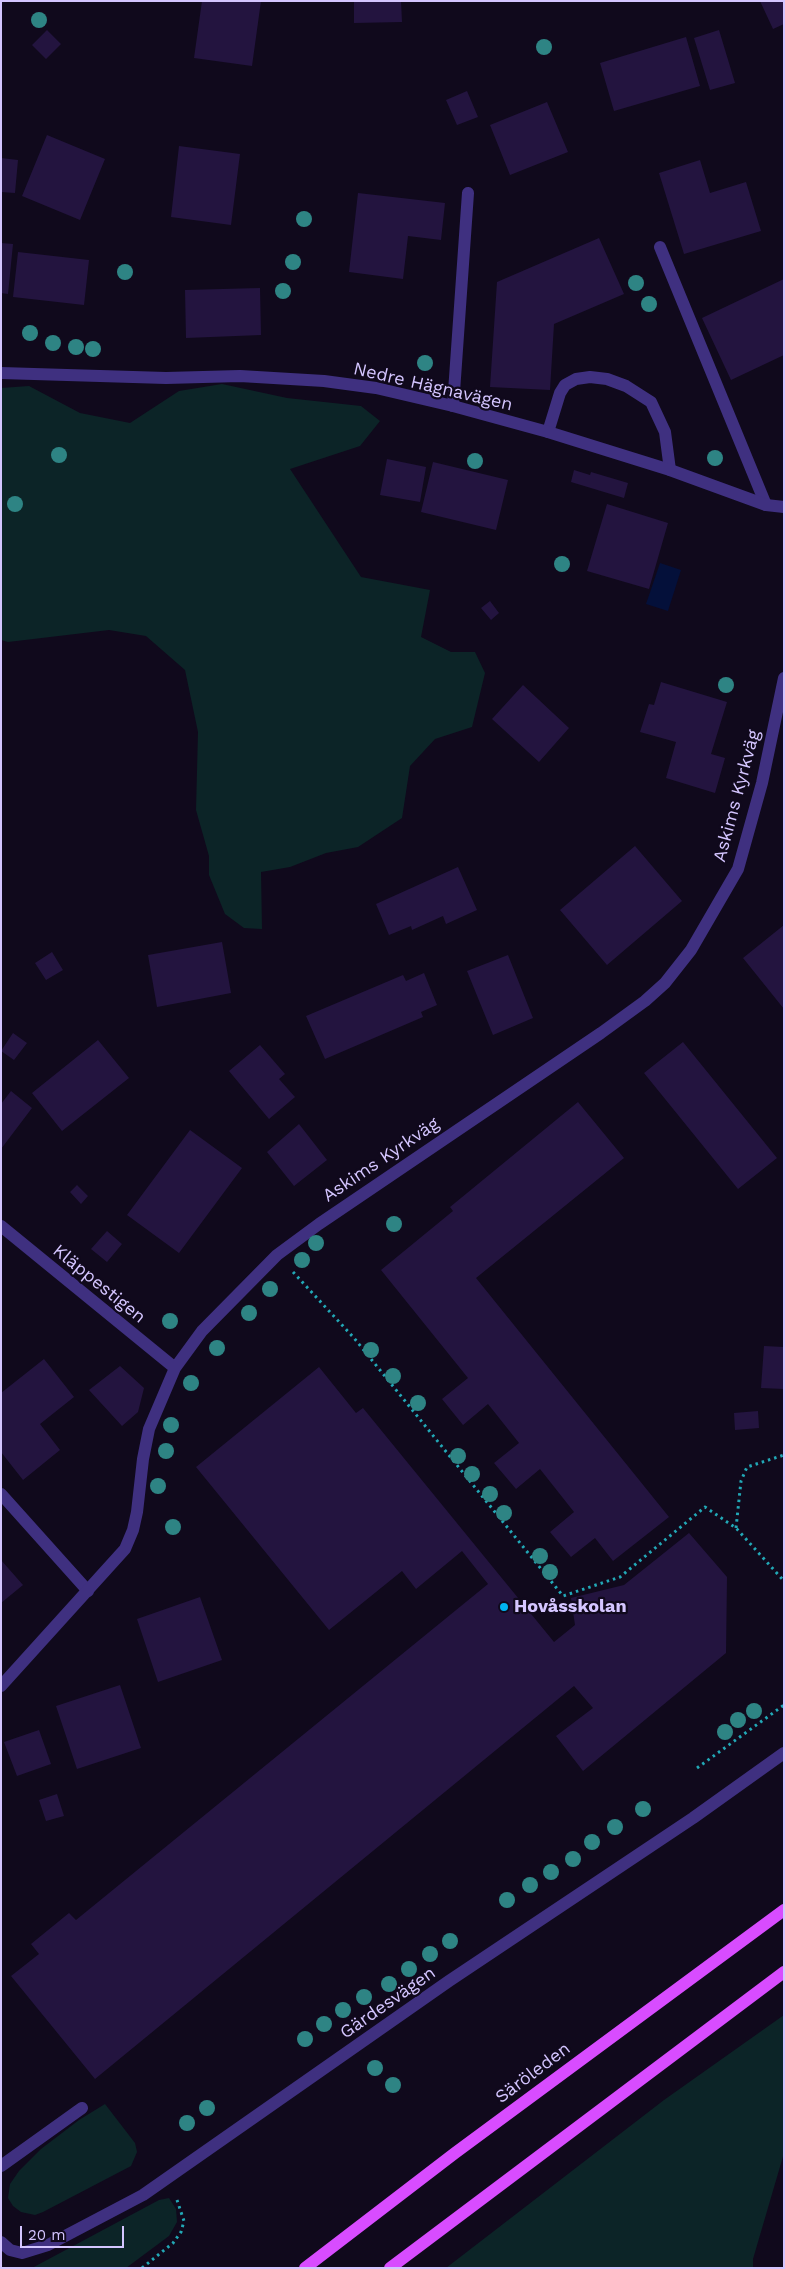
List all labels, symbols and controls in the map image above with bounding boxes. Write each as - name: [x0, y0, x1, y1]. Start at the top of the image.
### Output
- street label: Nedre Hägnavägen: [351, 358, 515, 416]
- street label: Askims Kyrkväg: [709, 728, 765, 864]
- street label: Askims Kyrkväg: [319, 1113, 443, 1207]
- street label: Kläppestigen: [48, 1240, 150, 1328]
- place label: Hovåsskolan: [514, 1596, 627, 1618]
- marker: Hovåsskolan: [498, 1601, 510, 1613]
- street label: Gärdesvägen: [336, 1962, 440, 2044]
- street label: Säröleden: [491, 2038, 575, 2108]
- scale bar: [22, 2216, 126, 2248]
- text: 20 m: [28, 2226, 66, 2244]

